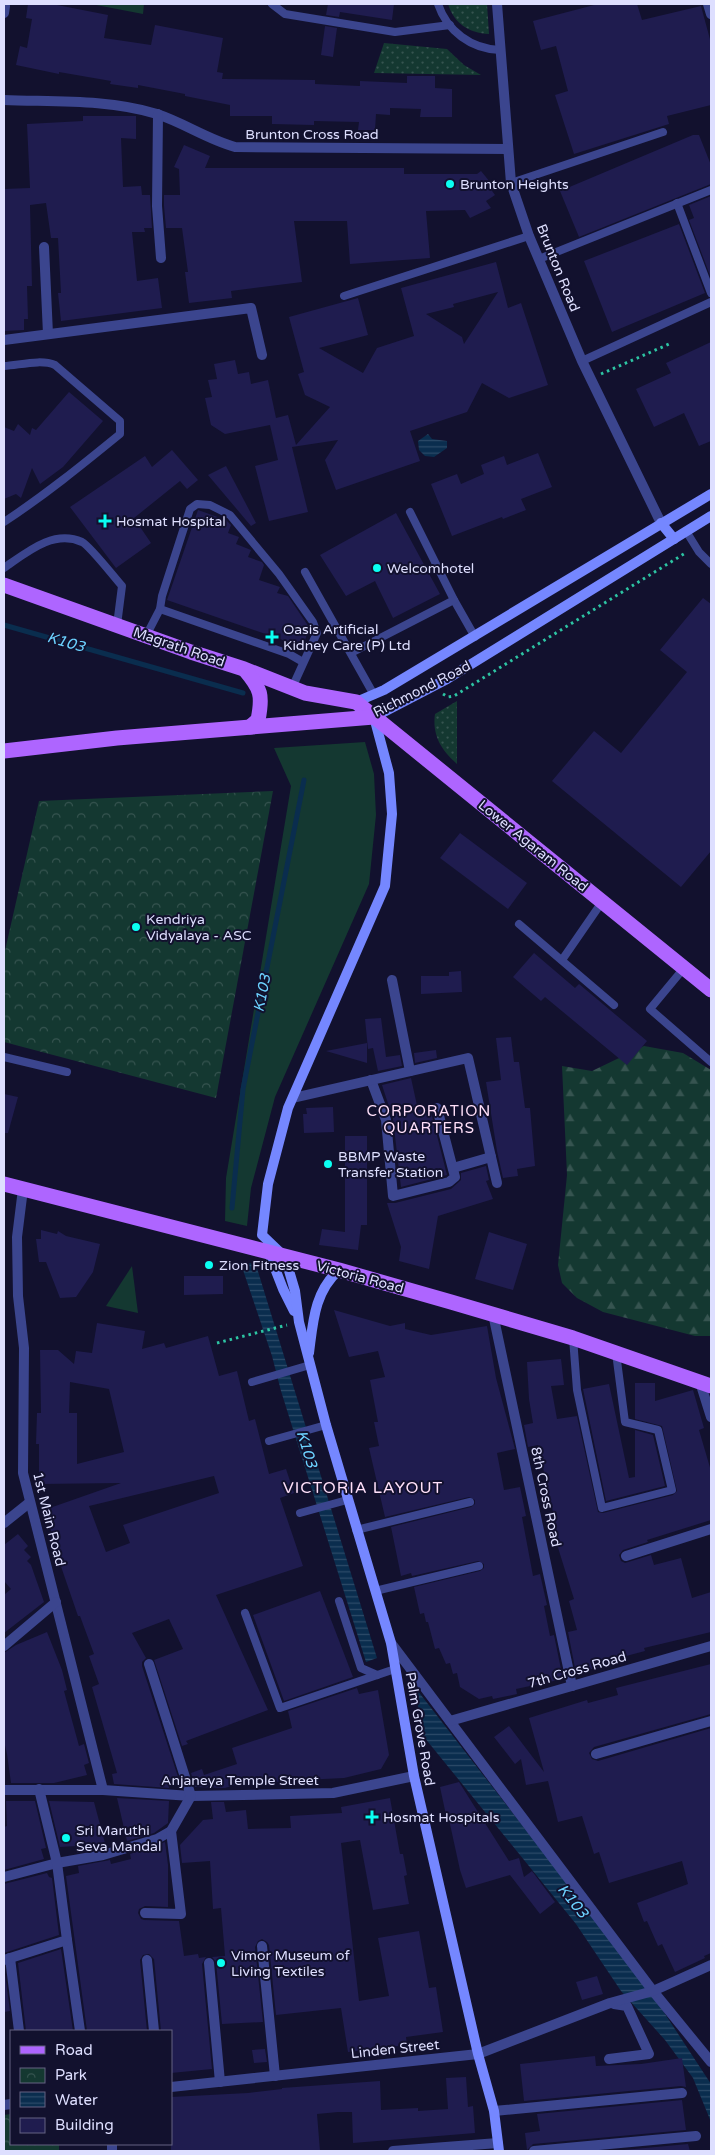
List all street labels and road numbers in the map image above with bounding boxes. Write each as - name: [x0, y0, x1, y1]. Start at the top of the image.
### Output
- street label: Brunton Cross Road: [245, 126, 379, 143]
- street label: Brunton Road: [533, 222, 583, 314]
- street label: Magrath Road: [131, 623, 227, 671]
- street label: Richmond Road: [370, 657, 474, 721]
- street label: Lower Agaram Road: [475, 797, 591, 895]
- street label: Victoria Road: [314, 1257, 406, 1297]
- street label: 8th Cross Road: [527, 1445, 565, 1549]
- street label: 1st Main Road: [29, 1470, 69, 1568]
- street label: 7th Cross Road: [526, 1648, 628, 1692]
- street label: Palm Grove Road: [402, 1671, 438, 1787]
- street label: Anjaneya Temple Street: [161, 1772, 320, 1789]
- street label: Linden Street: [350, 2036, 441, 2062]

